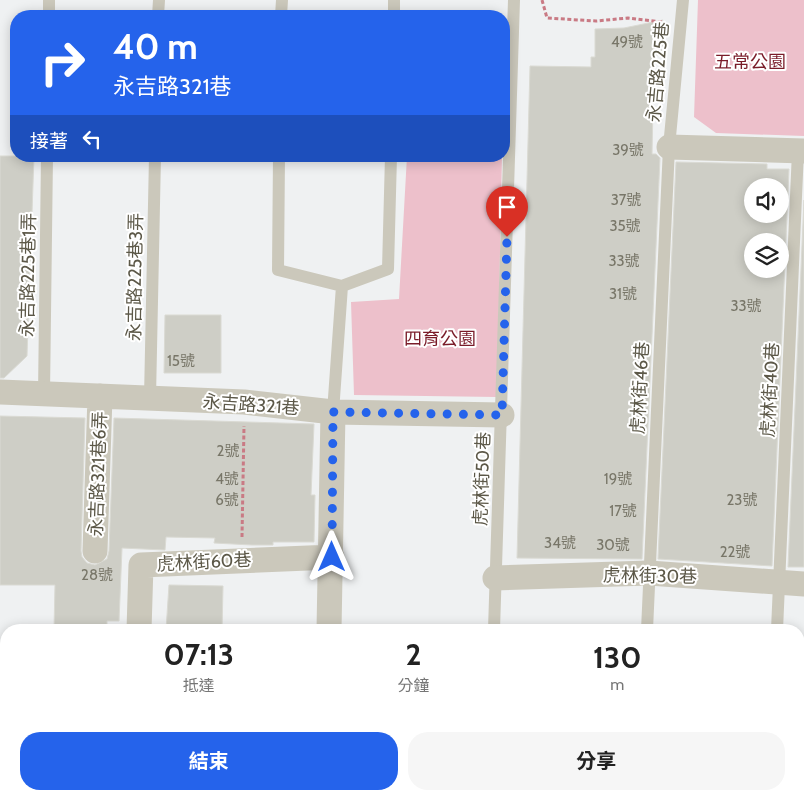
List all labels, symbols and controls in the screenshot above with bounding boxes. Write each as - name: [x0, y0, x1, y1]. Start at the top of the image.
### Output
- street label: 永吉路225巷: [643, 21, 673, 123]
- text: 40 m: [113, 25, 198, 68]
- icon: right: [30, 30, 95, 95]
- house number: 49號: [611, 33, 643, 51]
- park label: 五常公園: [714, 51, 786, 73]
- text: 永吉路321巷: [113, 73, 232, 100]
- icon: left: [78, 125, 106, 153]
- text: 接著: [30, 130, 68, 153]
- house number: 39號: [612, 141, 644, 159]
- map controls: [744, 178, 789, 278]
- button: sound: [744, 178, 789, 223]
- pin: [486, 186, 528, 237]
- house number: 37號: [611, 191, 641, 209]
- icon: arrive: [493, 193, 521, 221]
- street label: 永吉路225巷1弄: [16, 213, 40, 337]
- street label: 永吉路225巷3弄: [123, 213, 147, 341]
- house number: 35號: [609, 217, 641, 235]
- button: layers: [744, 233, 789, 278]
- house number: 33號: [608, 252, 640, 270]
- house number: 31號: [609, 285, 637, 303]
- house number: 33號: [730, 297, 762, 315]
- park label: 四育公園: [404, 328, 476, 350]
- street label: 虎林街46巷: [627, 341, 653, 435]
- street label: 虎林街40巷: [757, 342, 783, 438]
- house number: 15號: [167, 352, 195, 370]
- street label: 永吉路321巷: [202, 391, 300, 419]
- street label: 永吉路321巷6弄: [85, 411, 111, 537]
- street label: 虎林街50巷: [469, 431, 495, 527]
- house number: 2號: [217, 442, 239, 460]
- house number: 4號: [215, 470, 239, 488]
- house number: 19號: [604, 470, 632, 488]
- house number: 6號: [215, 491, 239, 509]
- house number: 23號: [727, 491, 757, 509]
- house number: 17號: [609, 502, 637, 520]
- position arrow: [305, 530, 357, 582]
- house number: 34號: [544, 534, 576, 552]
- house number: 30號: [596, 536, 630, 554]
- house number: 22號: [720, 543, 750, 561]
- street label: 虎林街60巷: [156, 549, 252, 575]
- street label: 虎林街30巷: [603, 564, 697, 588]
- house number: 28號: [81, 566, 113, 584]
- text: 07:13: [164, 636, 234, 673]
- text: 2: [406, 636, 421, 673]
- text: 130: [593, 639, 641, 676]
- text: m: [610, 675, 624, 694]
- text: 抵達: [183, 676, 215, 695]
- text: 分鐘: [397, 676, 429, 695]
- button: 結束: [20, 732, 398, 790]
- button: 分享: [408, 732, 785, 790]

